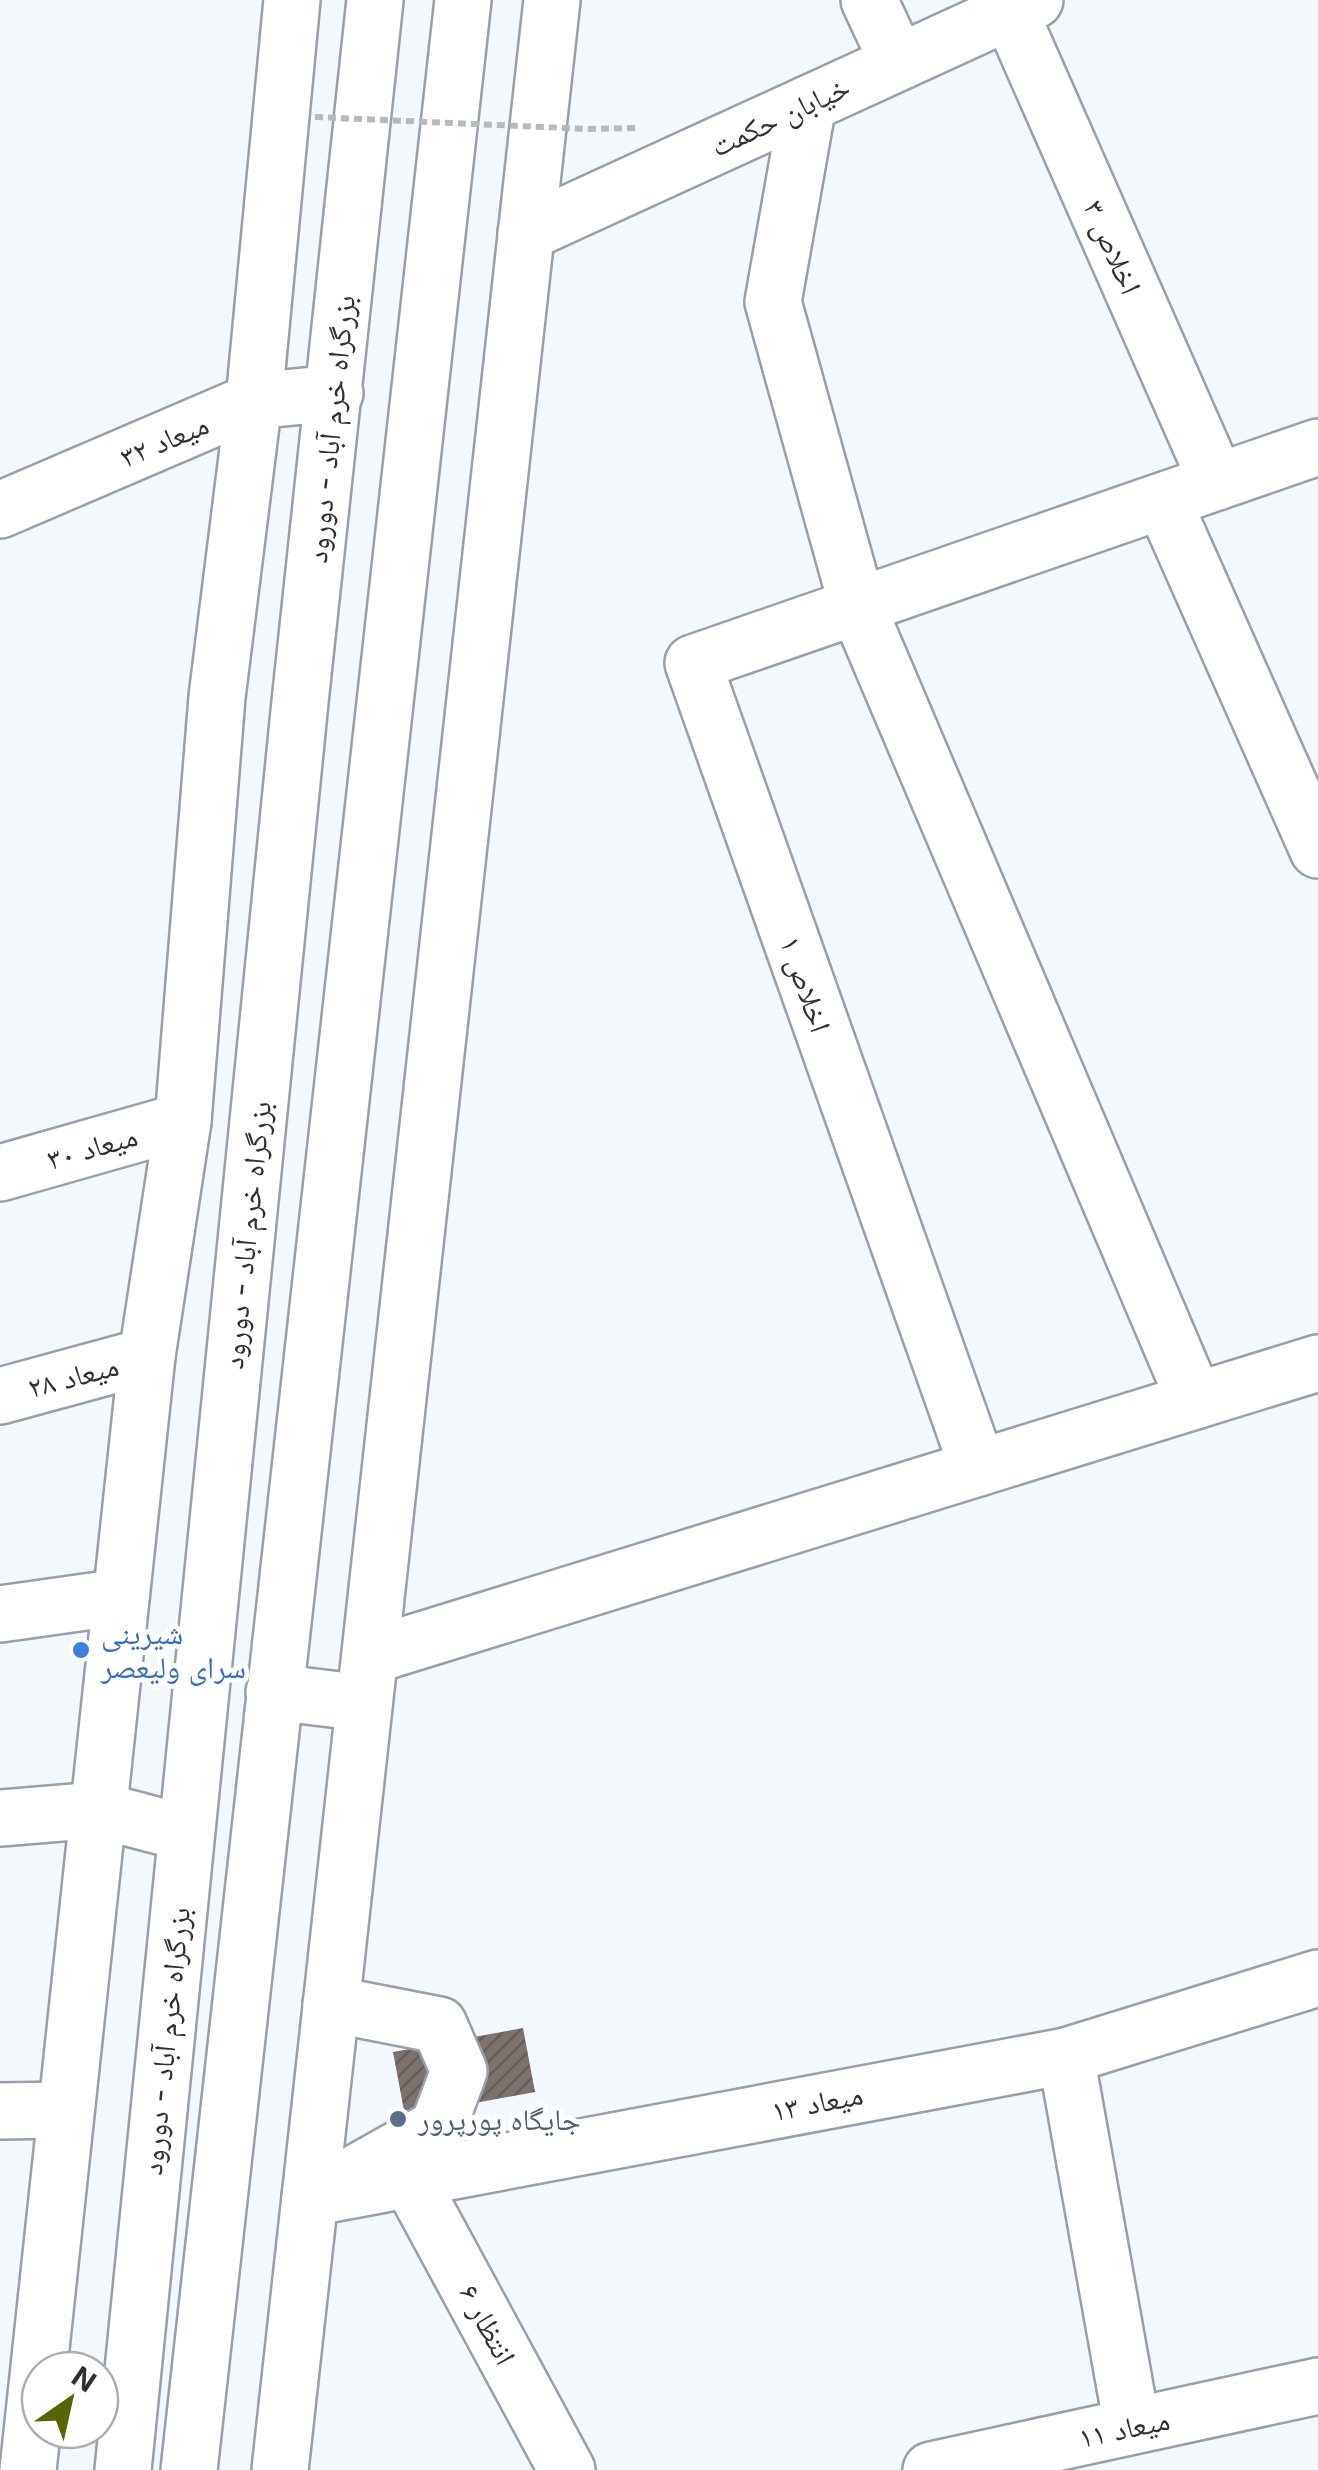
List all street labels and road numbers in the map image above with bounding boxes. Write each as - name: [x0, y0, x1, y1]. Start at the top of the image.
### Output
- street label: خیابان حکمت: [705, 68, 856, 165]
- street label: اخلاص ۳: [1075, 194, 1150, 300]
- street label: بزرگراه خرم آباد - دورود: [298, 293, 364, 565]
- street label: میعاد ۳۲: [114, 405, 214, 475]
- street label: اخلاص ۱: [772, 931, 839, 1037]
- street label: بزرگراه خرم آباد - دورود: [214, 1099, 280, 1371]
- street label: میعاد ۳۰: [43, 1117, 141, 1177]
- street label: میعاد ۲۸: [24, 1347, 122, 1405]
- street label: بزرگراه خرم آباد - دورود: [133, 1905, 199, 2177]
- street label: میعاد ۱۳: [768, 2076, 866, 2128]
- street label: انتظار ۶: [452, 2278, 524, 2370]
- street label: میعاد ۱۱: [1075, 2401, 1173, 2455]

